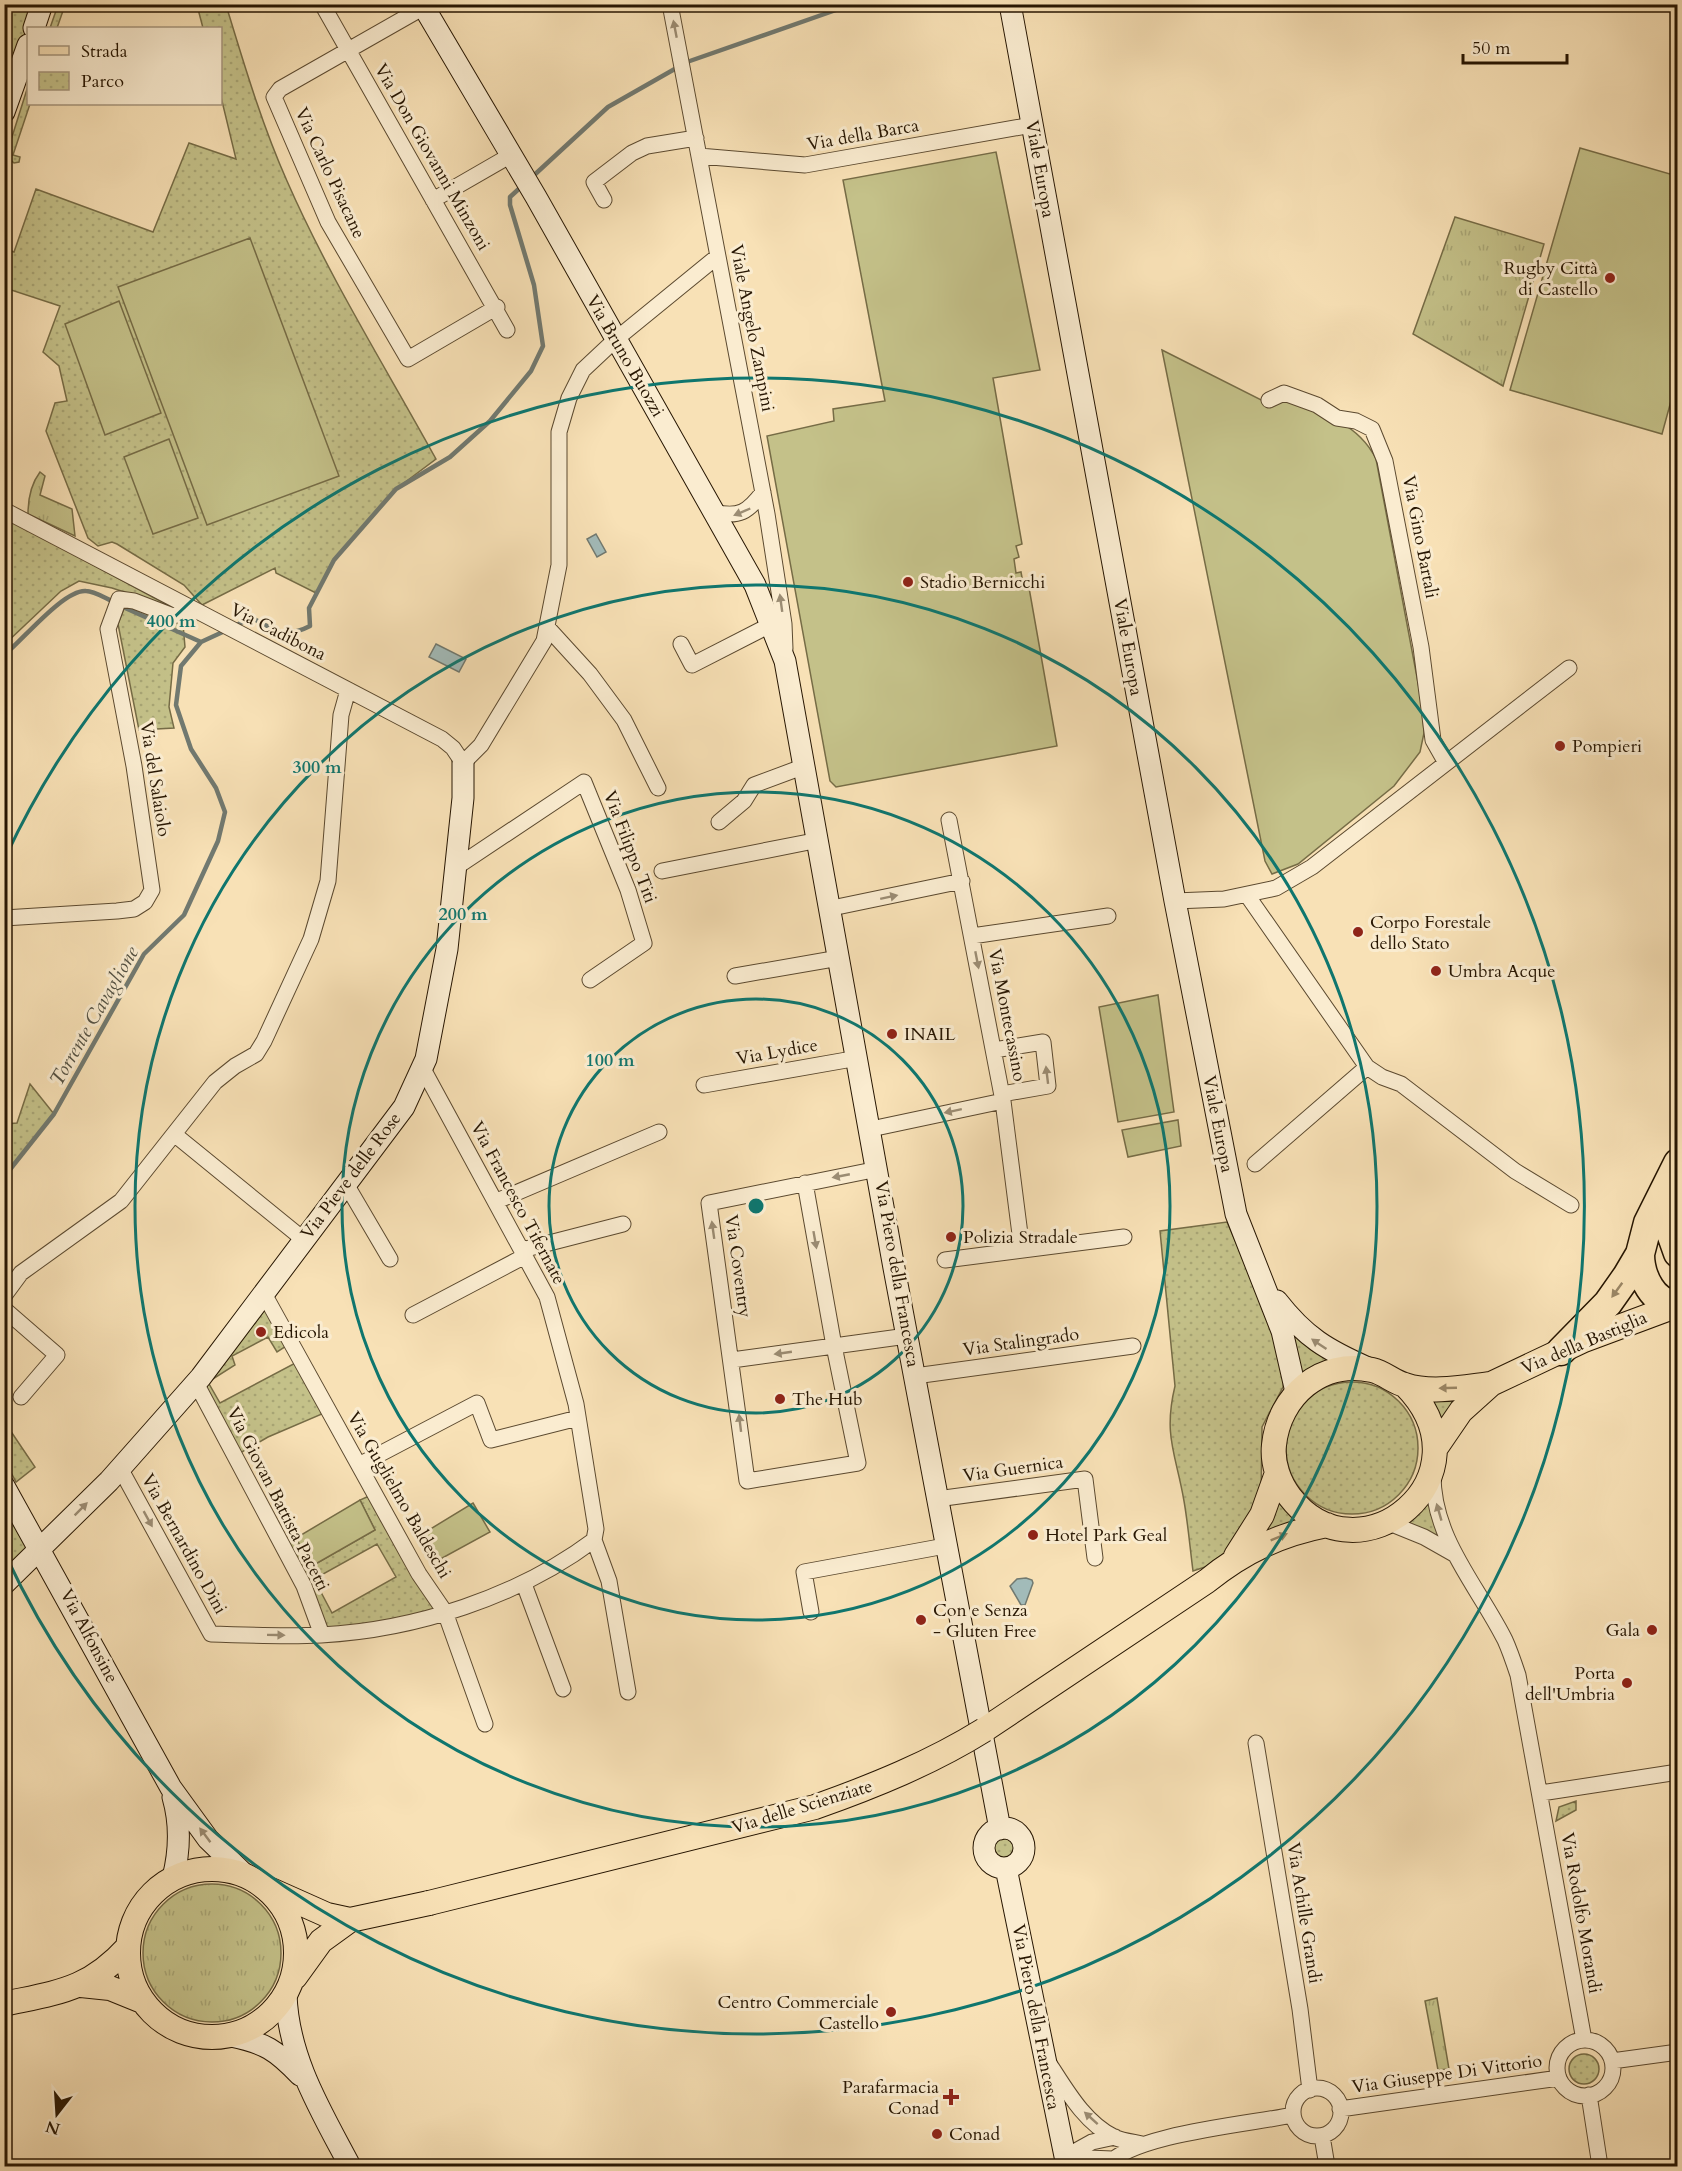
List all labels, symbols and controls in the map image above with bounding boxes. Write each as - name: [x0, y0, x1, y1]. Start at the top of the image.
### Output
- one-way arrow: [670, 20, 679, 39]
- legend: [27, 27, 222, 105]
- scale bar: [1463, 27, 1566, 65]
- text: 50 m: [1472, 36, 1511, 61]
- text: Strada: [81, 39, 128, 64]
- street label: Via Don Giovanni Minzoni: [368, 59, 496, 255]
- text: Parco: [81, 69, 124, 94]
- street label: Via Carlo Pisacane: [289, 103, 371, 243]
- street label: Via della Barca: [805, 113, 921, 157]
- street label: Viale Europa: [1019, 118, 1061, 220]
- street label: Viale Angelo Zampini: [724, 242, 780, 414]
- place label: Rugby Città di Castello: [1504, 256, 1598, 302]
- marker: Rugby Città di Castello: [1603, 271, 1617, 285]
- street label: Via Bruno Buozzi: [580, 290, 670, 422]
- street label: Via Gino Bartali: [1396, 473, 1444, 601]
- one-way arrow: [733, 507, 751, 517]
- place label: Stadio Bernicchi: [920, 570, 1045, 595]
- marker: Stadio Bernicchi: [901, 575, 915, 589]
- one-way arrow: [776, 593, 785, 612]
- street label: Viale Europa: [1107, 596, 1149, 698]
- street label: Via Cadibona: [226, 597, 330, 667]
- text: 400 m: [146, 609, 196, 634]
- street label: Via del Salaiolo: [134, 720, 176, 839]
- place label: Pompieri: [1572, 734, 1642, 759]
- marker: Pompieri: [1553, 739, 1567, 753]
- text: 300 m: [292, 755, 342, 780]
- street label: Via Filippo Titi: [597, 787, 663, 907]
- one-way arrow: [880, 891, 898, 901]
- text: 200 m: [438, 902, 488, 927]
- place label: Corpo Forestale dello Stato: [1370, 910, 1491, 956]
- marker: Corpo Forestale dello Stato: [1351, 925, 1365, 939]
- water label: Torrente Cavaglione: [43, 941, 145, 1091]
- street label: Via Montecassino: [982, 946, 1032, 1084]
- one-way arrow: [973, 950, 982, 969]
- place label: Umbra Acque: [1448, 959, 1555, 984]
- marker: Umbra Acque: [1429, 964, 1443, 978]
- place label: INAIL: [904, 1022, 955, 1047]
- marker: INAIL: [885, 1027, 899, 1041]
- street label: Via Lydice: [734, 1033, 820, 1071]
- text: 100 m: [585, 1048, 635, 1073]
- one-way arrow: [1042, 1065, 1051, 1084]
- street label: Viale Europa: [1196, 1073, 1240, 1175]
- street label: Via Pieve delle Rose: [295, 1107, 407, 1245]
- one-way arrow: [943, 1107, 962, 1116]
- street label: Via Francesco Tifernate: [464, 1117, 572, 1289]
- one-way arrow: [832, 1172, 851, 1181]
- street label: Via Piero della Francesca: [868, 1179, 926, 1369]
- centre of rings: [746, 1196, 766, 1216]
- street label: Via Coventry: [718, 1213, 758, 1320]
- one-way arrow: [709, 1220, 718, 1239]
- place label: Polizia Stradale: [963, 1225, 1078, 1250]
- marker: Polizia Stradale: [944, 1230, 958, 1244]
- one-way arrow: [811, 1231, 820, 1250]
- one-way arrow: [1611, 1282, 1624, 1298]
- street label: Via della Bastiglia: [1517, 1305, 1651, 1381]
- place label: Edicola: [273, 1320, 329, 1345]
- street label: Via Stalingrado: [961, 1321, 1081, 1363]
- marker: Edicola: [254, 1325, 268, 1339]
- one-way arrow: [1312, 1338, 1328, 1350]
- one-way arrow: [773, 1348, 792, 1357]
- one-way arrow: [1438, 1383, 1457, 1393]
- place label: The Hub: [792, 1387, 863, 1412]
- marker: The Hub: [773, 1392, 787, 1406]
- street label: Via Giovan Battista Pacetti: [221, 1402, 335, 1596]
- street label: Via Guglielmo Baldeschi: [341, 1407, 457, 1583]
- one-way arrow: [735, 1413, 745, 1432]
- street label: Via Guernica: [961, 1450, 1065, 1488]
- street label: Via Bernardino Dini: [135, 1469, 233, 1619]
- one-way arrow: [74, 1501, 88, 1516]
- one-way arrow: [1434, 1503, 1443, 1521]
- one-way arrow: [143, 1511, 153, 1528]
- place label: Hotel Park Geal: [1045, 1523, 1168, 1548]
- marker: Hotel Park Geal: [1026, 1528, 1040, 1542]
- one-way arrow: [1270, 1532, 1288, 1542]
- street label: Via Alfonsine: [54, 1585, 124, 1687]
- place label: Con e Senza - Gluten Free: [933, 1598, 1037, 1644]
- marker: Con e Senza - Gluten Free: [914, 1613, 928, 1627]
- place label: Gala: [1606, 1618, 1640, 1643]
- marker: Gala: [1645, 1623, 1659, 1637]
- one-way arrow: [266, 1630, 285, 1640]
- place label: Porta dell'Umbria: [1525, 1661, 1615, 1707]
- marker: Porta dell'Umbria: [1620, 1676, 1634, 1690]
- street label: Via delle Scienziate: [728, 1774, 876, 1840]
- one-way arrow: [199, 1827, 212, 1843]
- street label: Via Rodolfo Morandi: [1555, 1831, 1607, 1995]
- street label: Via Achille Grandi: [1281, 1841, 1327, 1985]
- street label: Via Piero della Francesca: [1006, 1922, 1066, 2112]
- place label: Centro Commerciale Castello: [718, 1990, 879, 2036]
- marker: Centro Commerciale Castello: [884, 2005, 898, 2019]
- street label: Via Giuseppe Di Vittorio: [1350, 2048, 1544, 2100]
- place label: Parafarmacia Conad: [842, 2075, 939, 2121]
- north arrow: [27, 2084, 87, 2144]
- marker: Parafarmacia Conad: [944, 2090, 958, 2104]
- one-way arrow: [1083, 2111, 1098, 2125]
- text: N: [43, 2115, 63, 2140]
- place label: Conad: [949, 2122, 1001, 2147]
- marker: Conad: [930, 2127, 944, 2141]

